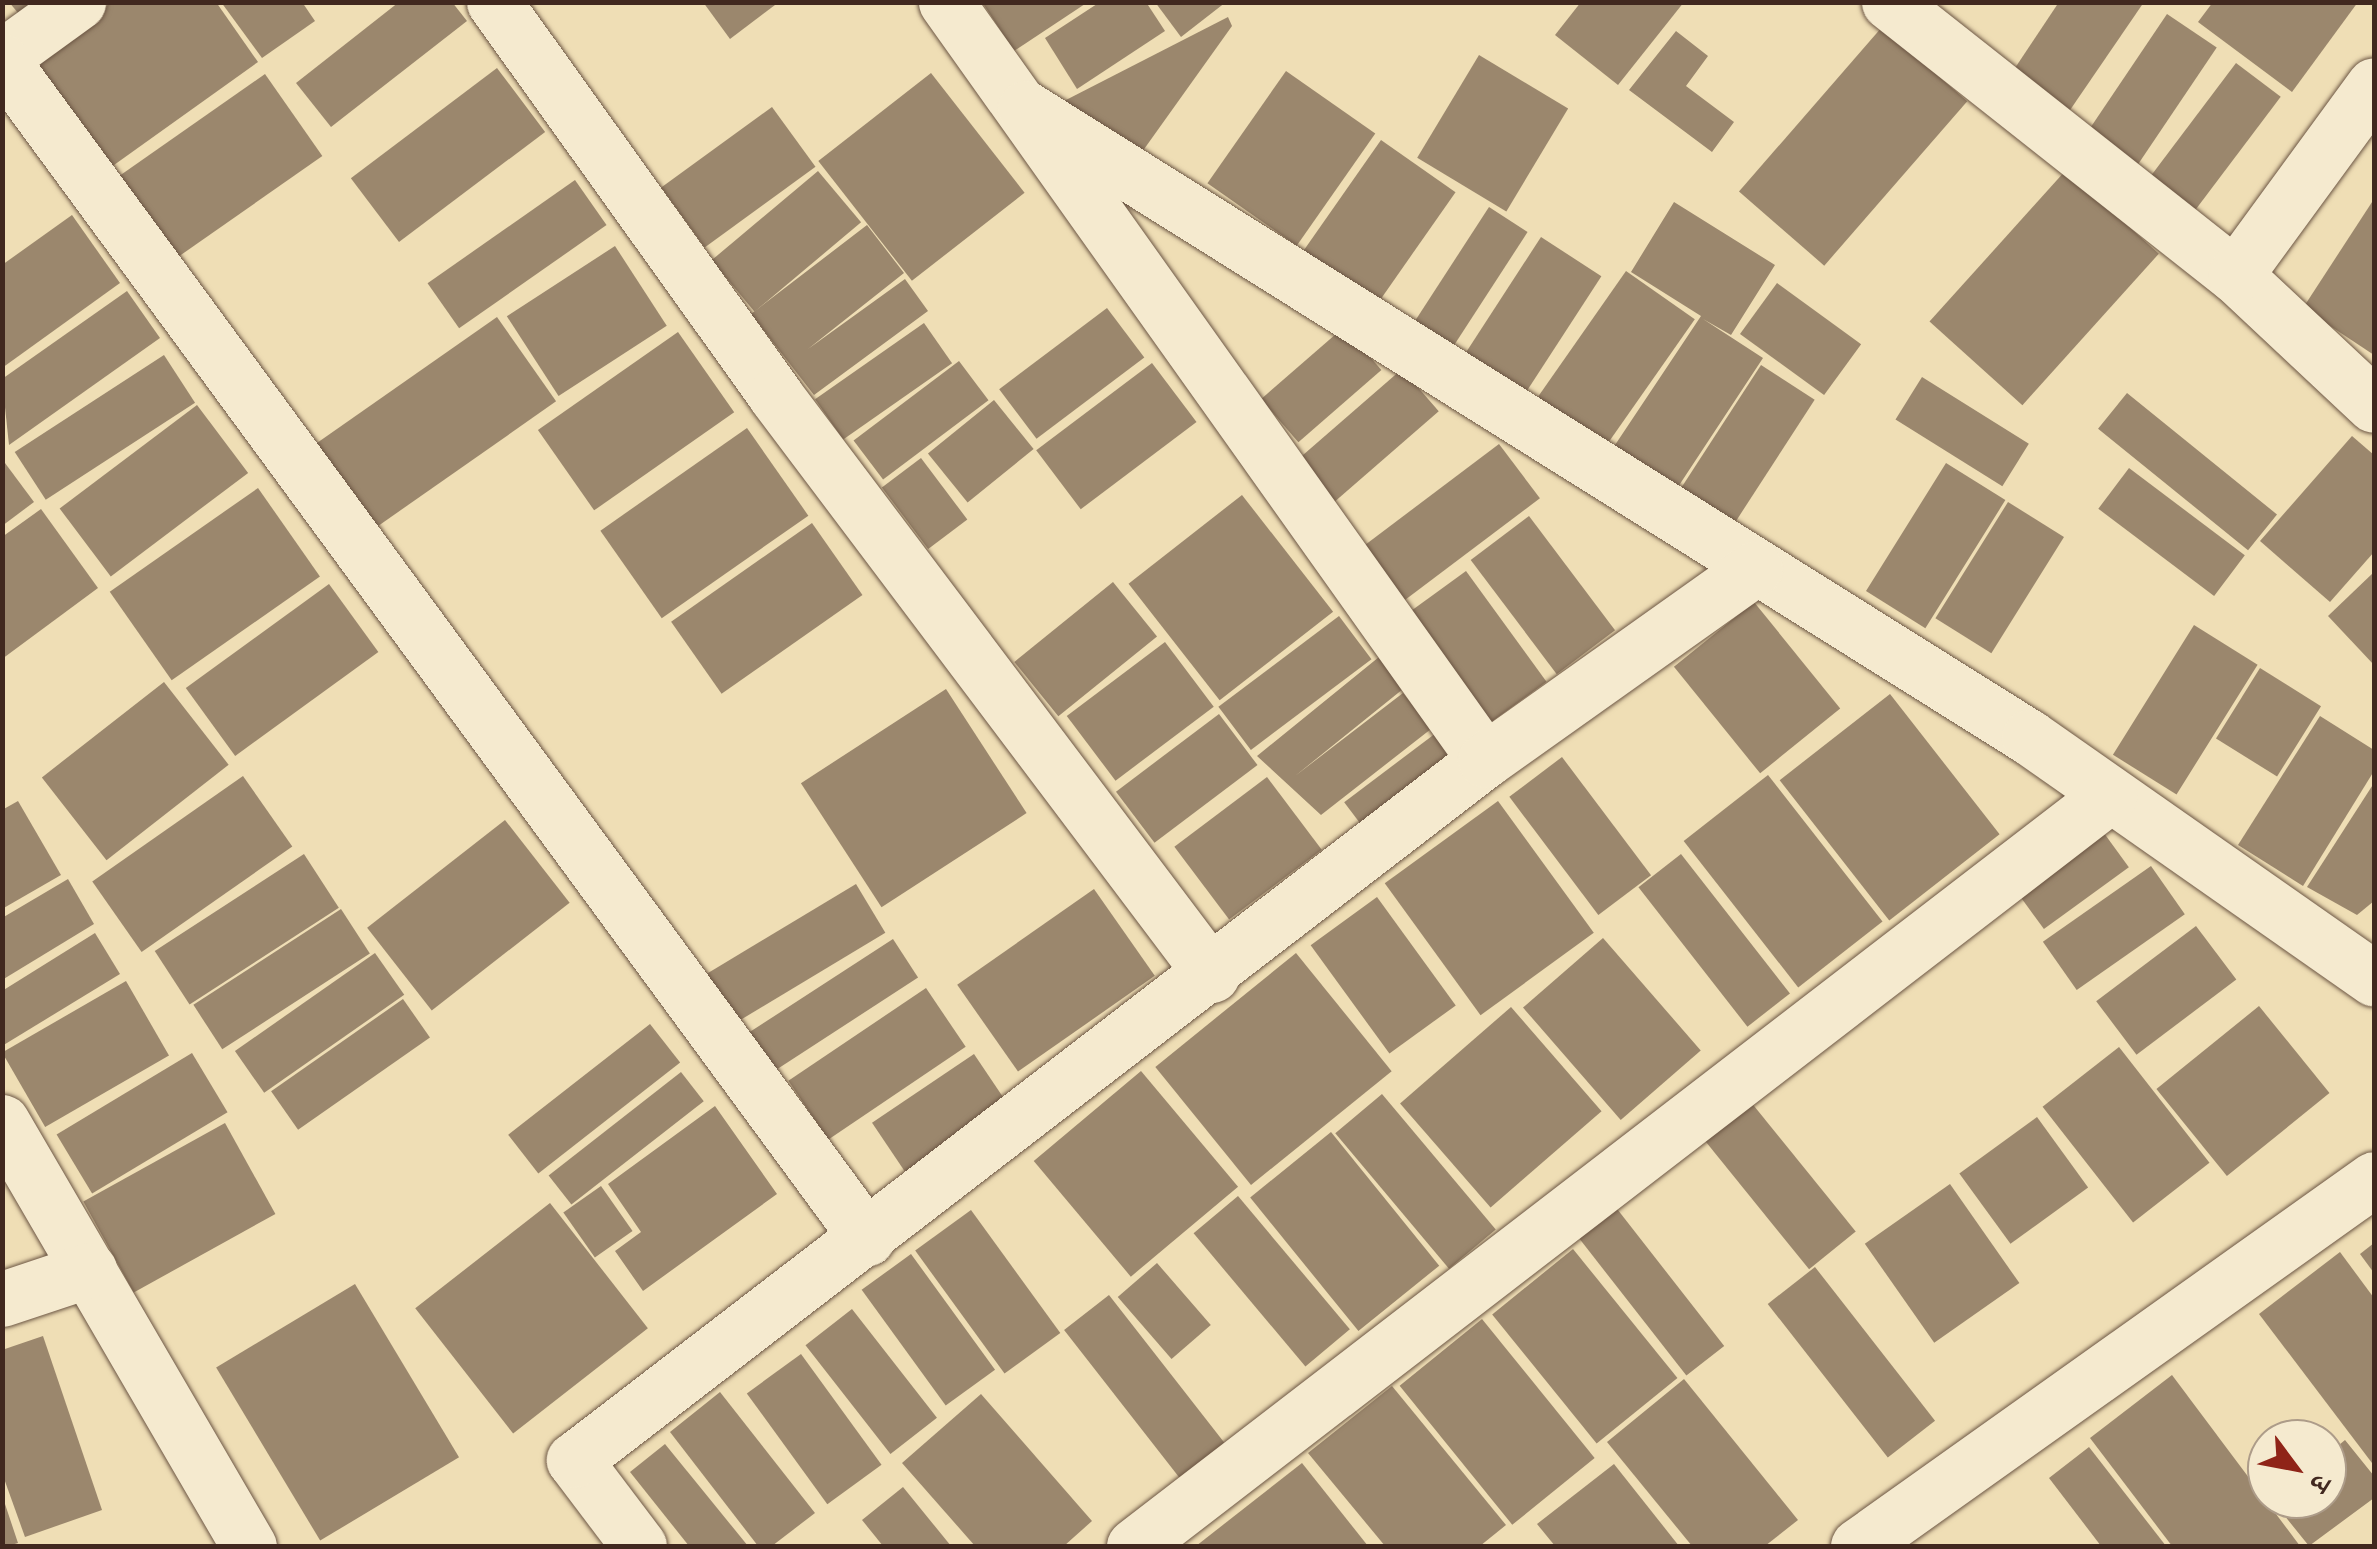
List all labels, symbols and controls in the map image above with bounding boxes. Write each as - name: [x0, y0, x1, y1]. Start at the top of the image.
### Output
- north arrow: [2247, 1419, 2347, 1519]
- text: उ: [2300, 1467, 2342, 1501]

